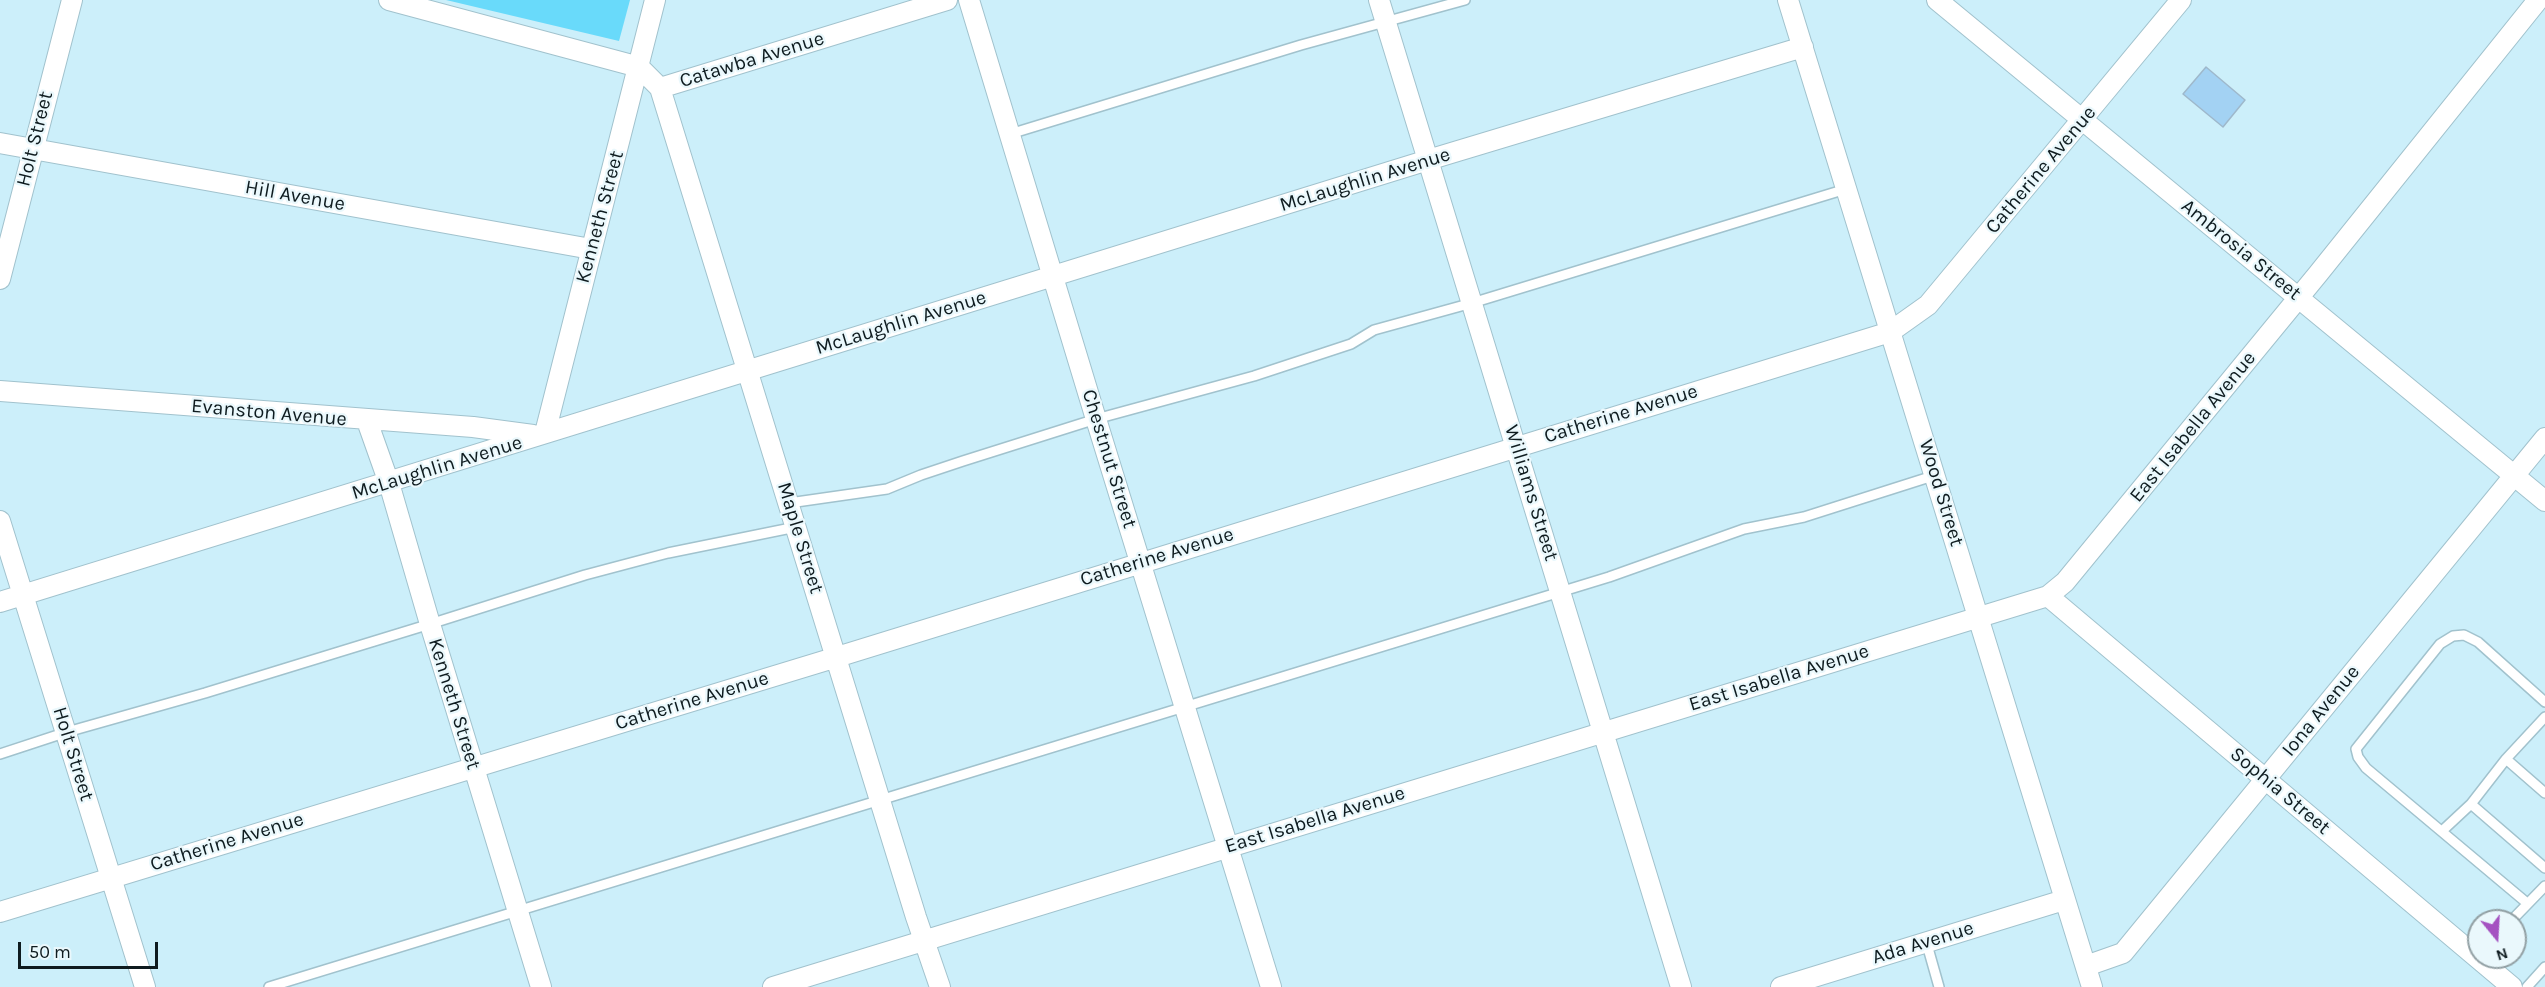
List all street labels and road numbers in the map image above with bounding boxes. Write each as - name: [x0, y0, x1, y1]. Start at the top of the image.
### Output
- street label: Catawba Avenue: [677, 27, 827, 93]
- street label: Holt Street: [12, 89, 58, 189]
- street label: Catherine Avenue: [1981, 101, 2101, 239]
- street label: McLaughlin Avenue: [1277, 143, 1453, 217]
- street label: Kenneth Street: [571, 148, 629, 286]
- street label: Hill Avenue: [243, 175, 347, 217]
- street label: Ambrosia Street: [2176, 194, 2306, 306]
- street label: McLaughlin Avenue: [813, 286, 989, 360]
- street label: East Isabella Avenue: [2125, 347, 2261, 507]
- street label: Catherine Avenue: [1541, 379, 1701, 449]
- street label: Chestnut Street: [1076, 387, 1142, 531]
- street label: Evanston Avenue: [190, 394, 348, 432]
- street label: Williams Street: [1499, 422, 1563, 564]
- street label: McLaughlin Avenue: [349, 431, 525, 505]
- street label: Wood Street: [1913, 437, 1969, 549]
- street label: Maple Street: [772, 479, 828, 597]
- street label: Catherine Avenue: [1077, 522, 1237, 592]
- street label: Kenneth Street: [423, 635, 485, 773]
- street label: East Isabella Avenue: [1686, 639, 1872, 717]
- street label: Iona Avenue: [2277, 661, 2365, 761]
- street label: Catherine Avenue: [612, 666, 772, 736]
- street label: Holt Street: [47, 704, 99, 804]
- street label: Sophia Street: [2225, 742, 2335, 840]
- street label: East Isabella Avenue: [1222, 781, 1408, 859]
- street label: Catherine Avenue: [147, 807, 307, 877]
- street label: Ada Avenue: [1869, 916, 1977, 970]

